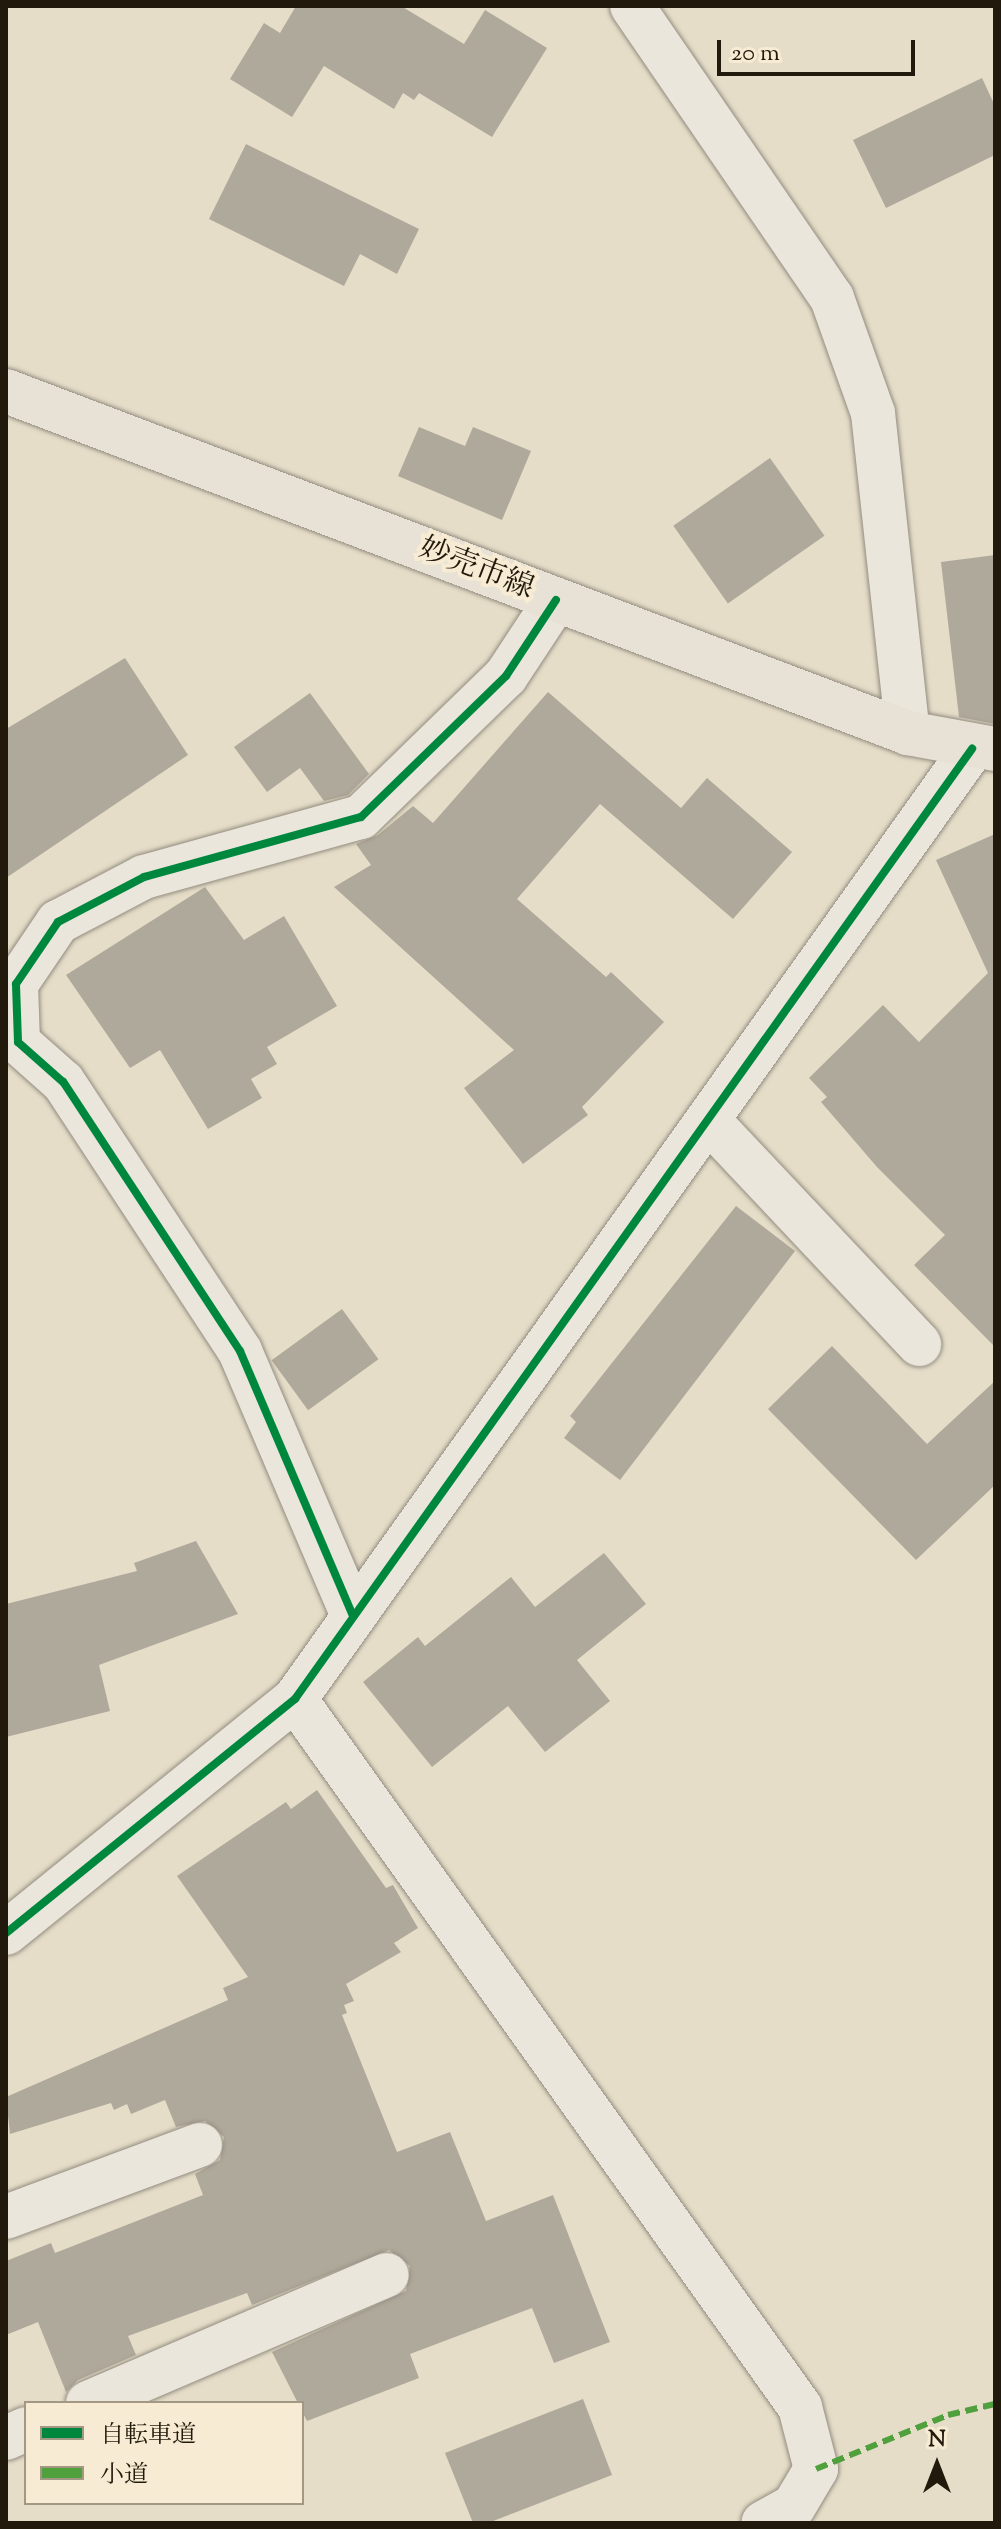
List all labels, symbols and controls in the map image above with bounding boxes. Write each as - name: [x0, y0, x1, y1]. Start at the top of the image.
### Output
- scale bar: [721, 24, 919, 74]
- text: 20 m: [731, 37, 780, 71]
- street label: 妙売市線: [414, 532, 538, 608]
- legend: [24, 2401, 304, 2505]
- text: 自転車道: [100, 2419, 196, 2453]
- north arrow: [897, 2425, 977, 2505]
- text: N: [928, 2425, 946, 2457]
- text: 小道: [100, 2459, 148, 2493]

